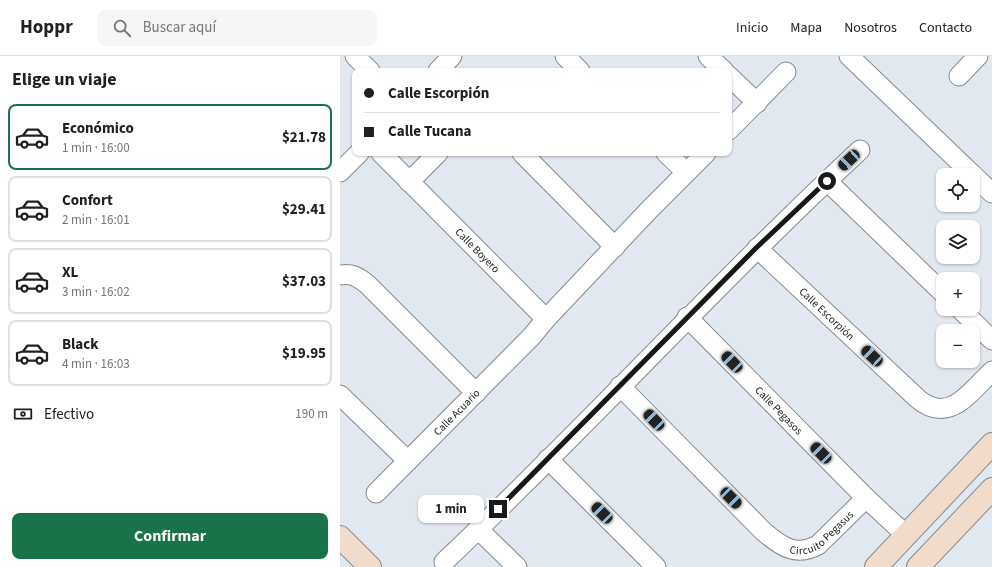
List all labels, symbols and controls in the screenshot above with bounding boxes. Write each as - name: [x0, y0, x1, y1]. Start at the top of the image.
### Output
- search box: [97, 10, 377, 46]
- text: Hoppr: [20, 14, 73, 41]
- icon: search: [111, 17, 133, 39]
- text: Buscar aquí: [143, 17, 216, 38]
- text: Inicio: [736, 18, 768, 38]
- text: Mapa: [790, 18, 822, 38]
- text: Nosotros: [844, 18, 897, 38]
- text: Contacto: [919, 18, 972, 38]
- text: Elige un viaje: [12, 67, 117, 92]
- text: Calle Escorpión: [388, 83, 489, 104]
- text: Económico: [62, 118, 134, 139]
- icon: car: [14, 119, 50, 155]
- text: Calle Tucana: [388, 121, 471, 142]
- text: $21.78: [282, 127, 326, 148]
- text: 1 min · 16:00: [62, 139, 130, 157]
- car: [836, 147, 862, 173]
- map controls: [936, 168, 980, 368]
- button: locate: [936, 168, 980, 212]
- route start: [818, 172, 836, 190]
- text: Confort: [62, 190, 113, 211]
- icon: car: [14, 191, 50, 227]
- text: $29.41: [282, 199, 326, 220]
- text: 2 min · 16:01: [62, 211, 130, 229]
- button: layers: [936, 220, 980, 264]
- street label: Calle Boyero: [452, 225, 503, 276]
- text: XL: [62, 262, 78, 283]
- icon: car: [14, 263, 50, 299]
- text: $37.03: [282, 271, 326, 292]
- button: +: [936, 272, 980, 316]
- text: 3 min · 16:02: [62, 283, 130, 301]
- street label: Calle Escorpión: [796, 284, 858, 344]
- button: −: [936, 324, 980, 368]
- text: Black: [62, 334, 99, 355]
- icon: car: [14, 335, 50, 371]
- text: $19.95: [282, 343, 326, 364]
- car: [859, 343, 885, 369]
- car: [719, 349, 745, 375]
- text: 4 min · 16:03: [62, 355, 130, 373]
- street label: Calle Pegasos: [751, 383, 806, 438]
- street label: Calle Acuario: [430, 386, 483, 439]
- icon: cash: [12, 403, 34, 425]
- text: Efectivo: [44, 404, 94, 425]
- text: 190 m: [295, 405, 328, 423]
- car: [641, 407, 667, 433]
- car: [808, 440, 834, 466]
- car: [718, 485, 744, 511]
- callout: 1 min: [418, 495, 484, 523]
- text: 1 min: [435, 500, 467, 518]
- route end: [489, 500, 507, 518]
- car: [589, 500, 615, 526]
- street label: Circuito Pegasus: [788, 507, 857, 558]
- button: Confirmar: [12, 513, 328, 559]

